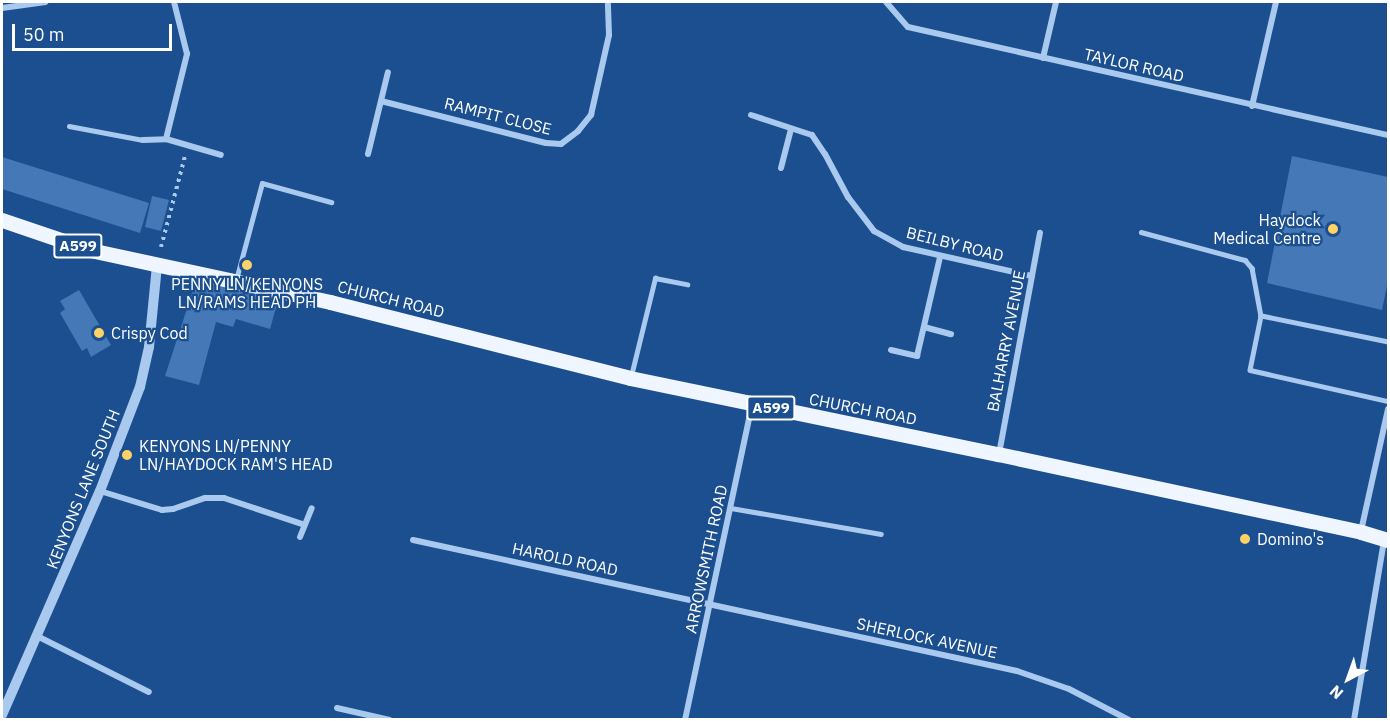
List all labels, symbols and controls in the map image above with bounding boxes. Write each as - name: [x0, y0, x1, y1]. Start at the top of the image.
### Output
- scale bar: [15, 12, 176, 50]
- text: 50 m: [23, 23, 65, 46]
- street label: TAYLOR ROAD: [1082, 44, 1186, 86]
- street label: RAMPIT CLOSE: [442, 93, 554, 139]
- place label: Haydock Medical Centre: [1213, 210, 1321, 248]
- marker: Haydock Medical Centre: [1326, 222, 1340, 236]
- street label: BEILBY ROAD: [904, 223, 1006, 265]
- road number: A599: [52, 234, 104, 258]
- marker: PENNY LN/KENYONS LN/RAMS HEAD PH: [240, 258, 254, 272]
- street label: BALHARRY AVENUE: [983, 269, 1029, 413]
- place label: PENNY LN/KENYONS LN/RAMS HEAD PH: [171, 274, 323, 312]
- street label: CHURCH ROAD: [336, 276, 446, 322]
- place label: Crispy Cod: [111, 323, 188, 343]
- marker: Crispy Cod: [92, 326, 106, 340]
- street label: CHURCH ROAD: [807, 389, 919, 429]
- road number: A599: [746, 396, 796, 420]
- street label: KENYONS LANE SOUTH: [42, 406, 124, 572]
- place label: KENYONS LN/PENNY LN/HAYDOCK RAM'S HEAD: [139, 436, 333, 474]
- marker: KENYONS LN/PENNY LN/HAYDOCK RAM'S HEAD: [120, 448, 134, 462]
- street label: ARROWSMITH ROAD: [681, 483, 731, 635]
- place label: Domino's: [1257, 529, 1324, 549]
- marker: Domino's: [1238, 532, 1252, 546]
- street label: HAROLD ROAD: [510, 538, 620, 580]
- street label: SHERLOCK AVENUE: [855, 614, 999, 662]
- north arrow: [1318, 649, 1378, 709]
- text: N: [1325, 681, 1347, 704]

